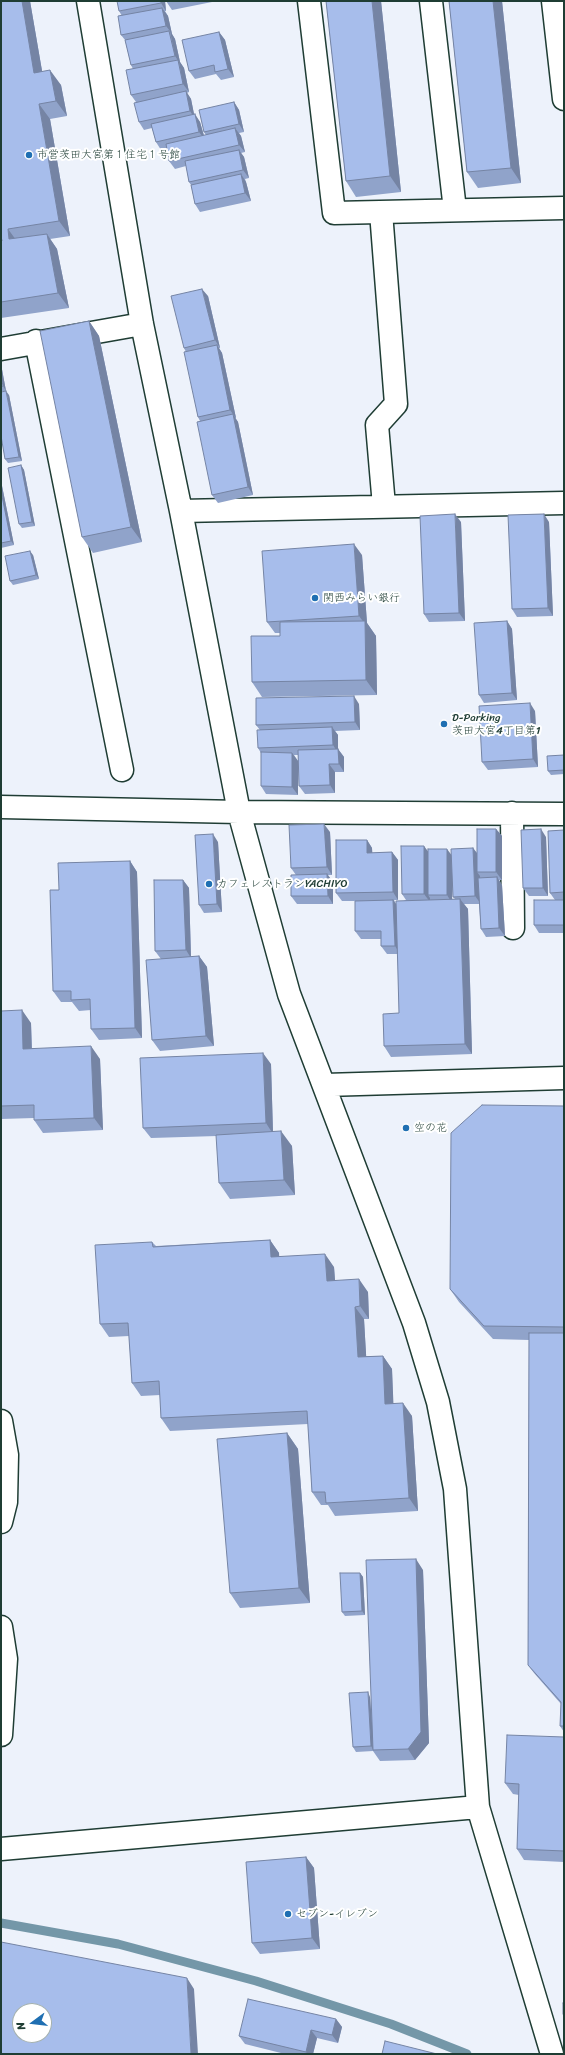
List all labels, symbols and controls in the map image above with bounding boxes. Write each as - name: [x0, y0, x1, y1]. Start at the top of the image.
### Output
- place label: 市営茨田大宮第１住宅１号館: [37, 148, 180, 162]
- marker: 市営茨田大宮第１住宅１号館: [24, 150, 34, 160]
- place label: 関西みらい銀行: [323, 591, 400, 605]
- marker: 関西みらい銀行: [310, 593, 320, 603]
- place label: D-Parking 茨田大宮4丁目第1: [452, 711, 541, 737]
- marker: D-Parking 茨田大宮4丁目第1: [439, 719, 449, 729]
- place label: カフェレストランYACHIYO: [217, 877, 348, 891]
- marker: カフェレストランYACHIYO: [204, 879, 214, 889]
- place label: 空の花: [414, 1121, 447, 1135]
- marker: 空の花: [401, 1123, 411, 1133]
- place label: セブン-イレブン: [296, 1907, 378, 1921]
- marker: セブン-イレブン: [283, 1909, 293, 1919]
- north arrow: [12, 2003, 52, 2043]
- text: N: [11, 2020, 31, 2032]

